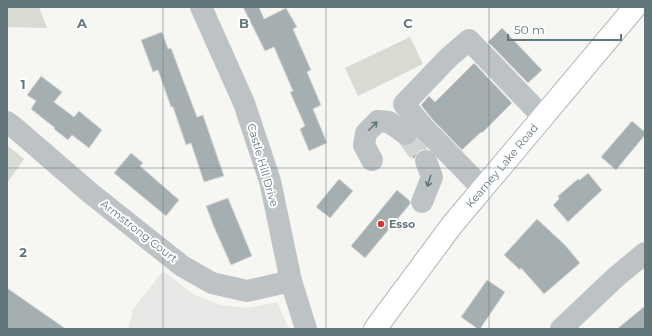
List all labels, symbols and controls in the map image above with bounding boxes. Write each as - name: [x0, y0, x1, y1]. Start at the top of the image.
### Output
- text: A: [76, 15, 88, 31]
- text: B: [239, 15, 249, 31]
- text: C: [403, 15, 413, 31]
- scale bar: [508, 16, 621, 42]
- text: 50 m: [514, 22, 545, 37]
- text: 1: [20, 76, 26, 92]
- one-way arrow: [368, 121, 378, 131]
- street label: Kearney Lake Road: [463, 121, 541, 210]
- street label: Castle Hill Drive: [244, 122, 282, 209]
- one-way arrow: [425, 175, 432, 188]
- street label: Armstrong Court: [98, 197, 181, 266]
- place label: Esso: [389, 217, 415, 231]
- marker: Esso: [376, 219, 386, 229]
- text: 2: [19, 244, 27, 260]

